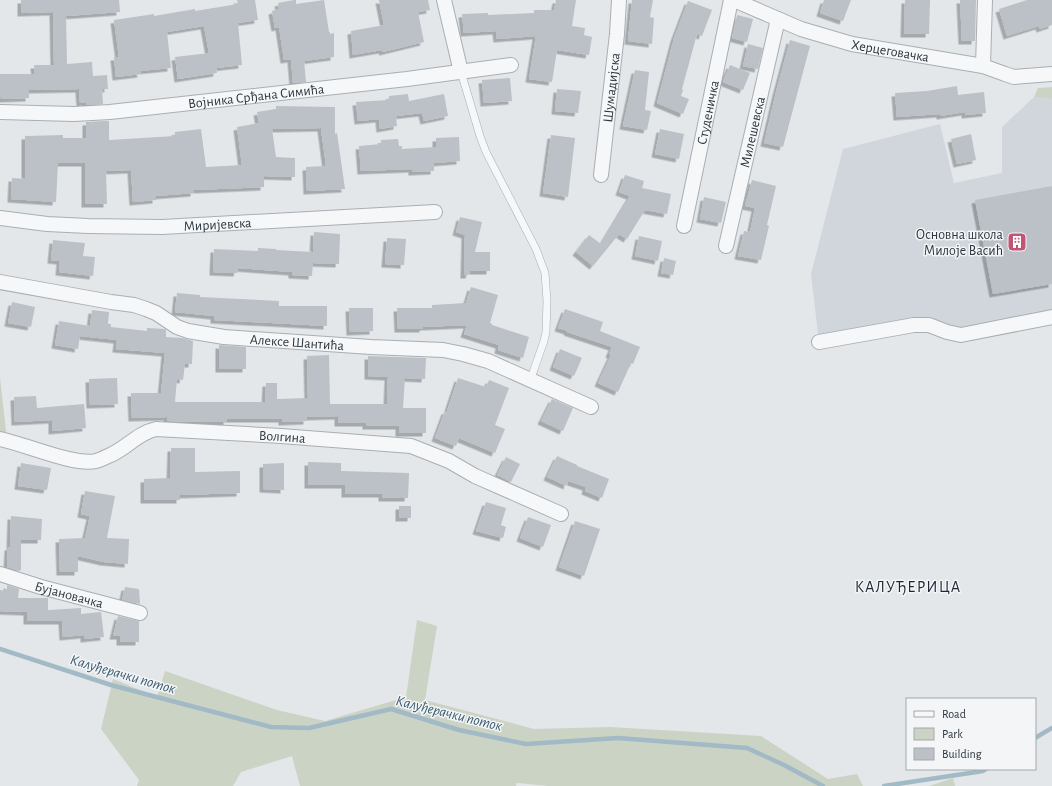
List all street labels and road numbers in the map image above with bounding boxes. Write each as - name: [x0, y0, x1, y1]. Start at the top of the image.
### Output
- street label: Херцеговачка: [850, 38, 931, 65]
- street label: Шумадијска: [601, 52, 623, 123]
- street label: Студеничка: [695, 79, 722, 146]
- street label: Војника Срђана Симића: [187, 82, 326, 111]
- street label: Милешевска: [738, 95, 768, 169]
- street label: Миријевска: [183, 216, 252, 234]
- street label: Алексе Шантића: [249, 333, 345, 353]
- street label: Волгина: [258, 429, 307, 446]
- street label: Бујановачка: [33, 579, 105, 611]

